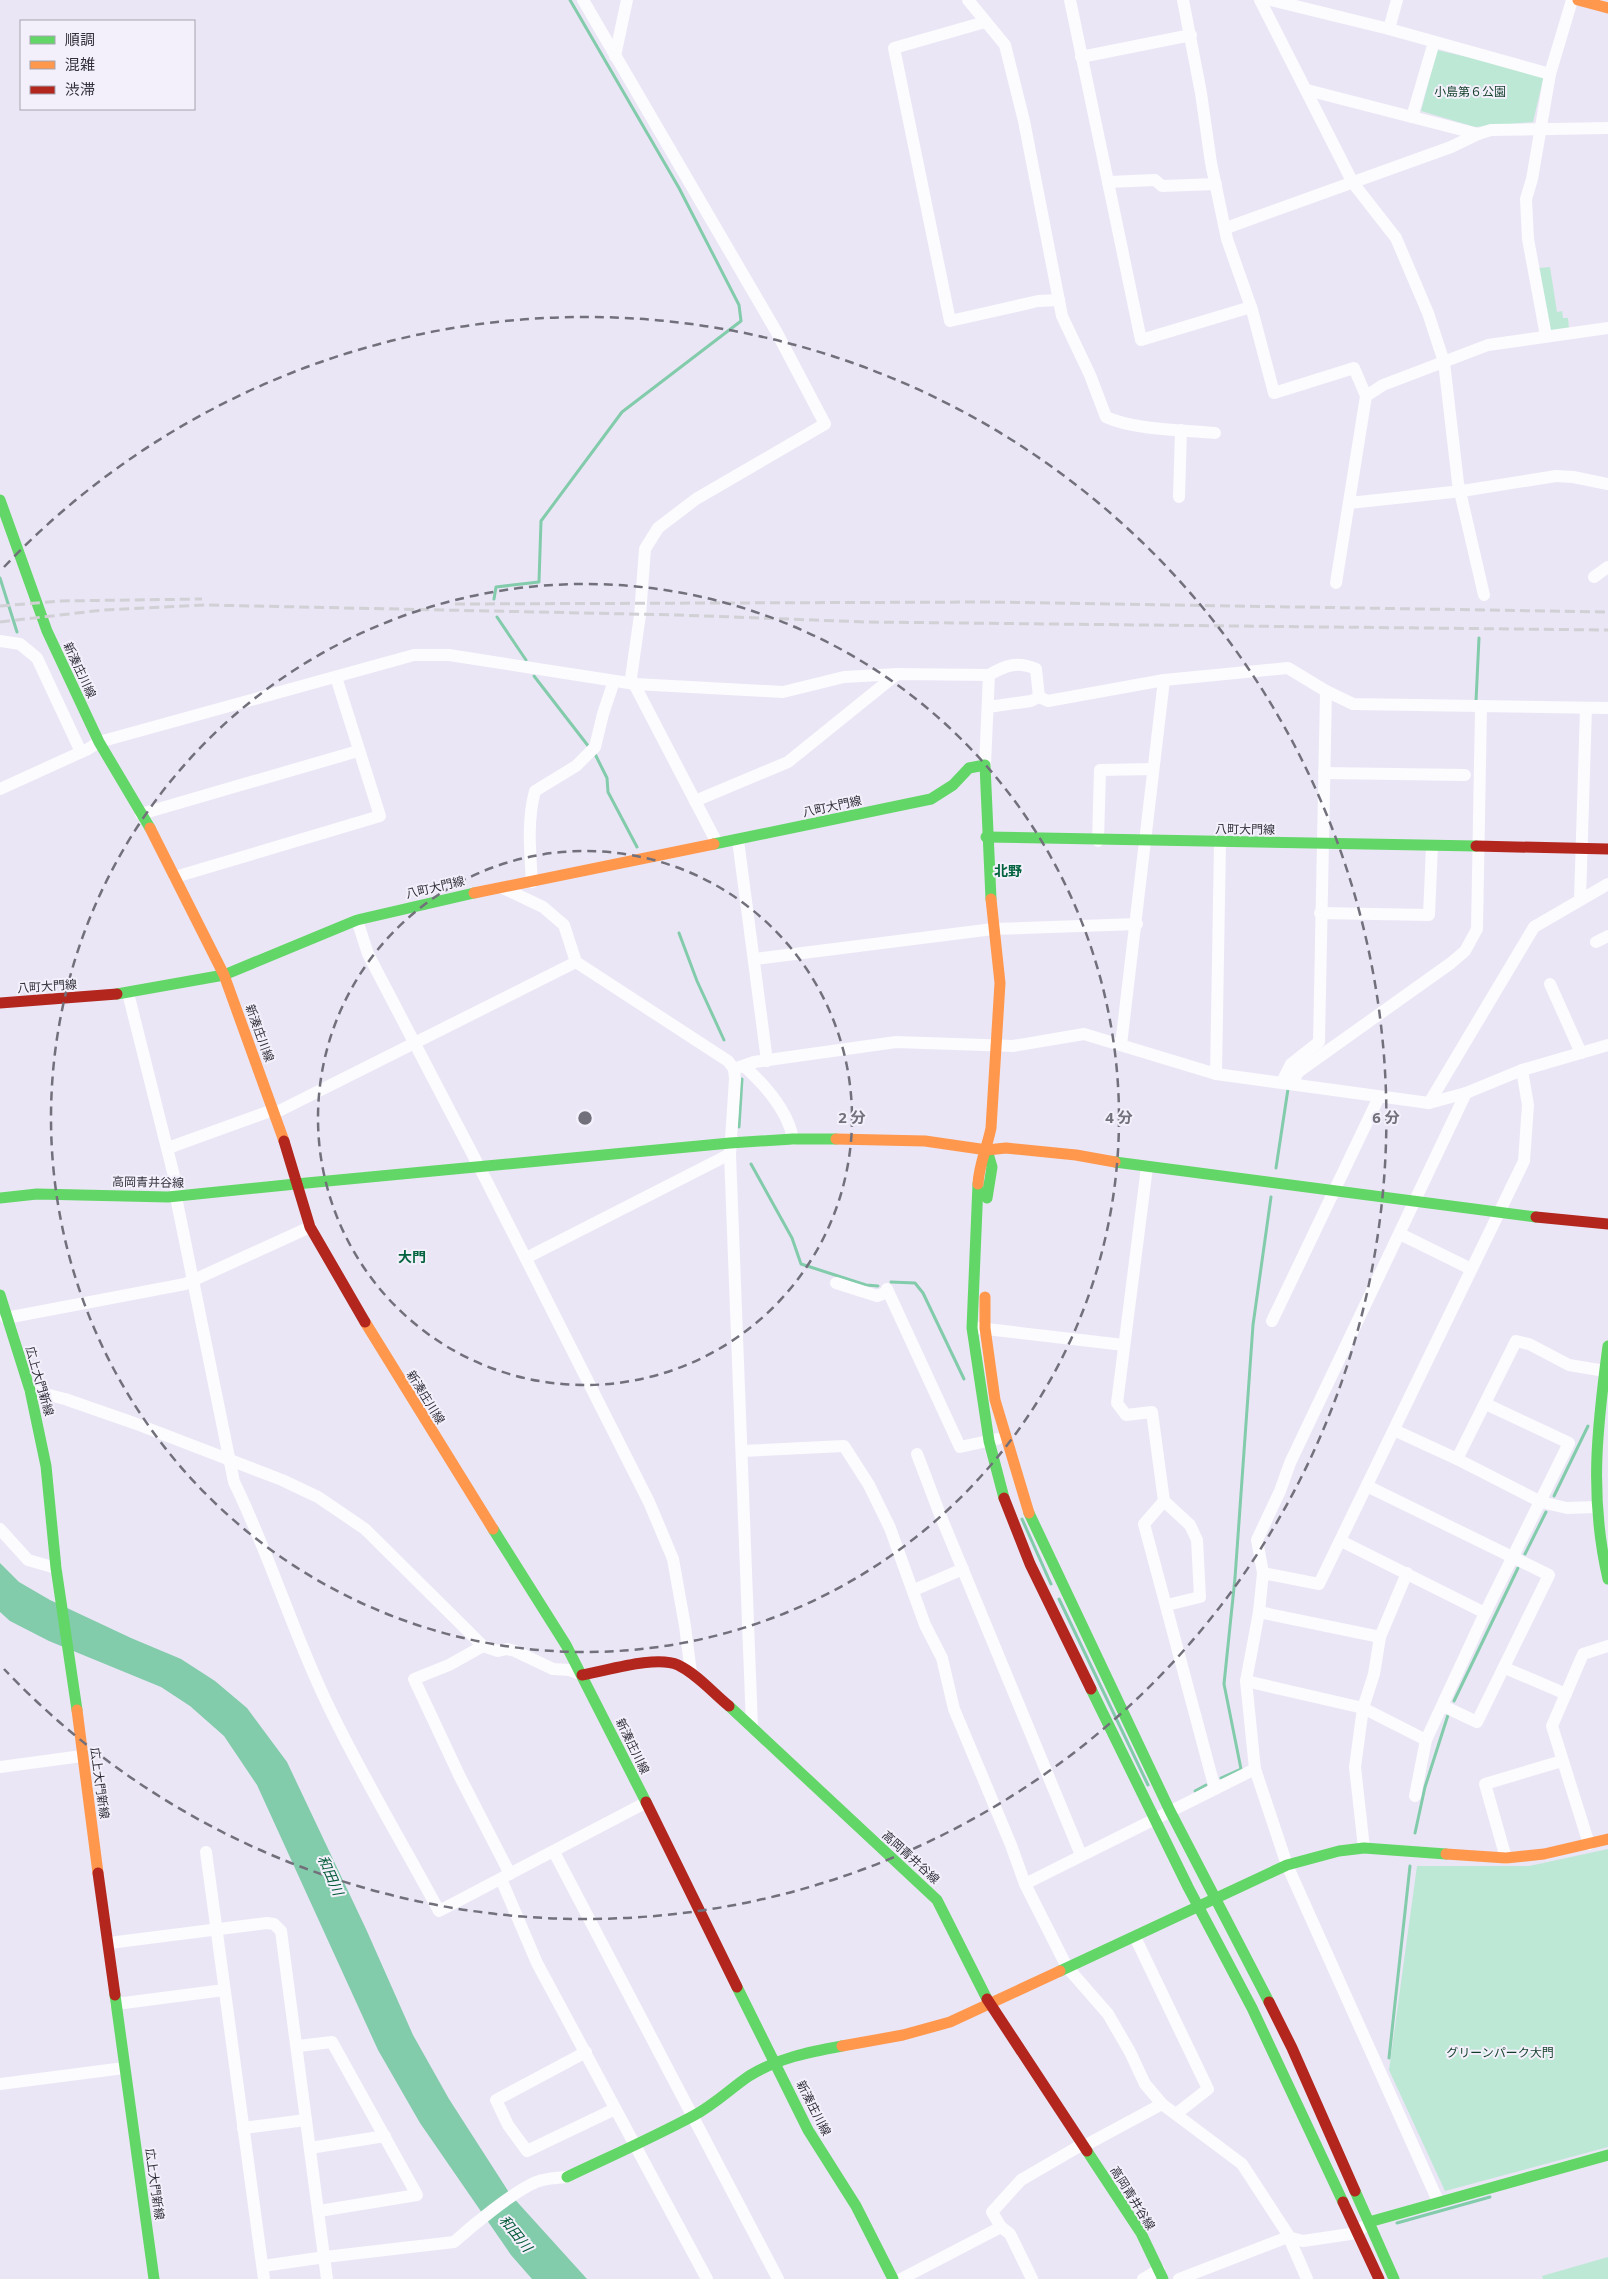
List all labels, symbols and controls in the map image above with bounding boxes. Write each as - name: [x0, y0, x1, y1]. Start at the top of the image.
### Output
- legend: [20, 20, 195, 110]
- text: 順調: [65, 29, 95, 49]
- text: 混雑: [65, 54, 95, 74]
- text: 渋滞: [65, 79, 95, 99]
- park label: 小島第６公園: [1434, 83, 1506, 100]
- street label: 新湊庄川線: [60, 639, 100, 701]
- street label: 八町大門線: [801, 791, 863, 821]
- street label: 八町大門線: [1215, 820, 1275, 838]
- district label: 北野: [994, 861, 1022, 880]
- street label: 八町大門線: [404, 872, 466, 902]
- street label: 八町大門線: [16, 975, 78, 997]
- street label: 新湊庄川線: [242, 1002, 278, 1064]
- text: 2 分: [838, 1107, 866, 1127]
- text: 4 分: [1105, 1107, 1133, 1127]
- text: 6 分: [1372, 1107, 1400, 1127]
- centre of rings: [576, 1109, 594, 1127]
- street label: 高岡青井谷線: [112, 1173, 184, 1191]
- district label: 大門: [398, 1247, 426, 1266]
- street label: 広上大門新線: [22, 1344, 58, 1418]
- street label: 新湊庄川線: [403, 1367, 449, 1427]
- street label: 新湊庄川線: [612, 1715, 654, 1777]
- street label: 広上大門新線: [87, 1746, 113, 1820]
- street label: 高岡青井谷線: [879, 1827, 943, 1887]
- water label: 和田川: [314, 1852, 349, 1900]
- park label: グリーンパーク大門: [1446, 2044, 1554, 2061]
- street label: 新湊庄川線: [793, 2077, 835, 2139]
- street label: 広上大門新線: [142, 2147, 168, 2221]
- street label: 高岡青井谷線: [1107, 2163, 1159, 2233]
- water label: 和田川: [495, 2211, 538, 2257]

